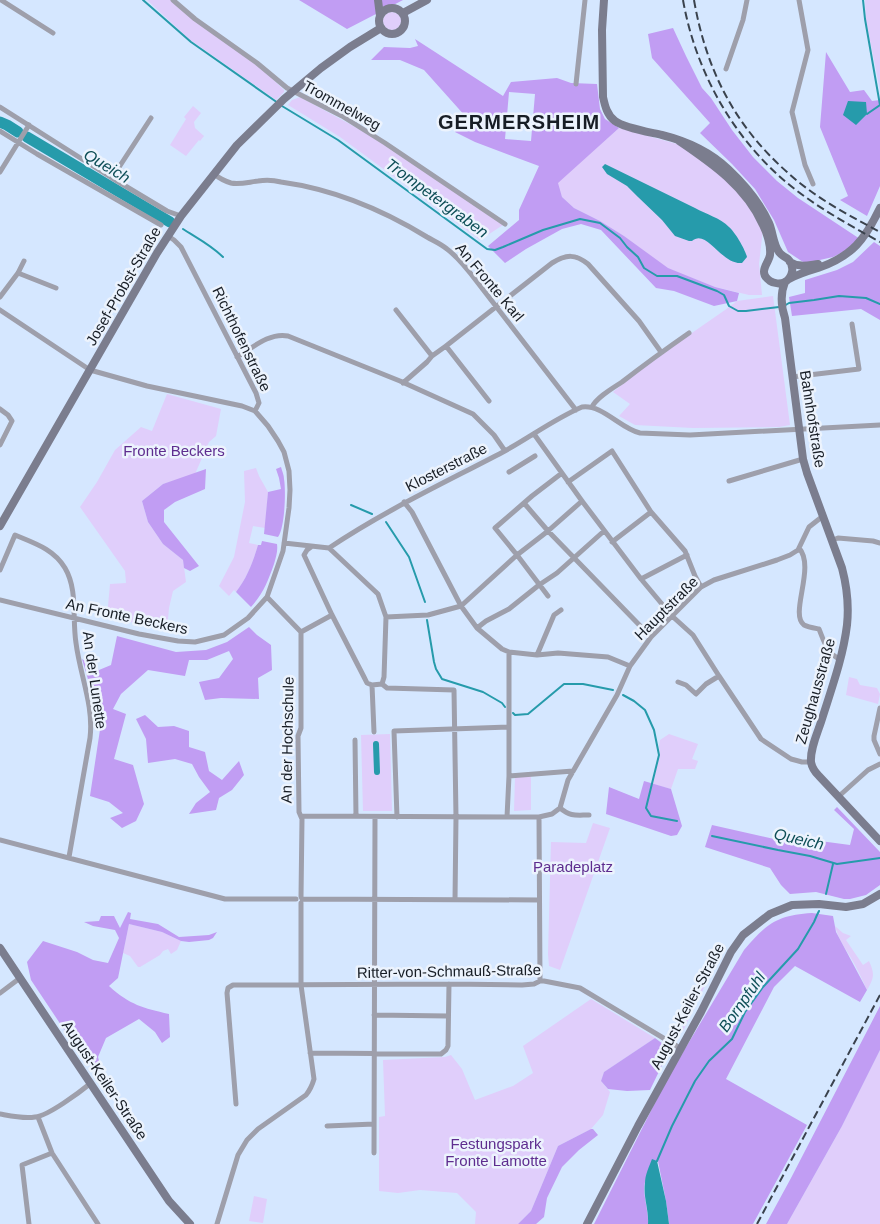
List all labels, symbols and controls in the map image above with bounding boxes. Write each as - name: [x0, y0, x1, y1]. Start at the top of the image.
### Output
- street label: Trommelweg: [300, 77, 384, 133]
- district label: GERMERSHEIM: [438, 111, 600, 133]
- water label: Queich: [81, 146, 133, 186]
- water label: Trompetergraben: [382, 155, 492, 241]
- street label: Josef-Probst-Straße: [82, 224, 164, 348]
- street label: An Fronte Karl: [452, 239, 528, 325]
- street label: Richthofenstraße: [209, 284, 275, 394]
- street label: Bahnhofstraße: [797, 369, 829, 469]
- street label: Klosterstraße: [402, 439, 490, 495]
- park label: Fronte Beckers: [123, 442, 225, 459]
- street label: Hauptstraße: [631, 573, 701, 643]
- street label: An Fronte Beckers: [64, 595, 190, 637]
- street label: An der Lunette: [80, 630, 110, 730]
- street label: Zeughausstraße: [792, 636, 838, 746]
- street label: An der Hochschule: [277, 676, 297, 804]
- water label: Queich: [772, 825, 826, 853]
- park label: Paradeplatz: [533, 858, 613, 875]
- street label: August-Keiler-Straße: [647, 940, 727, 1072]
- street label: Ritter-von-Schmauß-Straße: [357, 961, 541, 981]
- water label: Bornpfuhl: [715, 969, 769, 1035]
- street label: August-Keiler-Straße: [59, 1017, 151, 1143]
- park label: Festungspark Fronte Lamotte: [445, 1135, 547, 1169]

